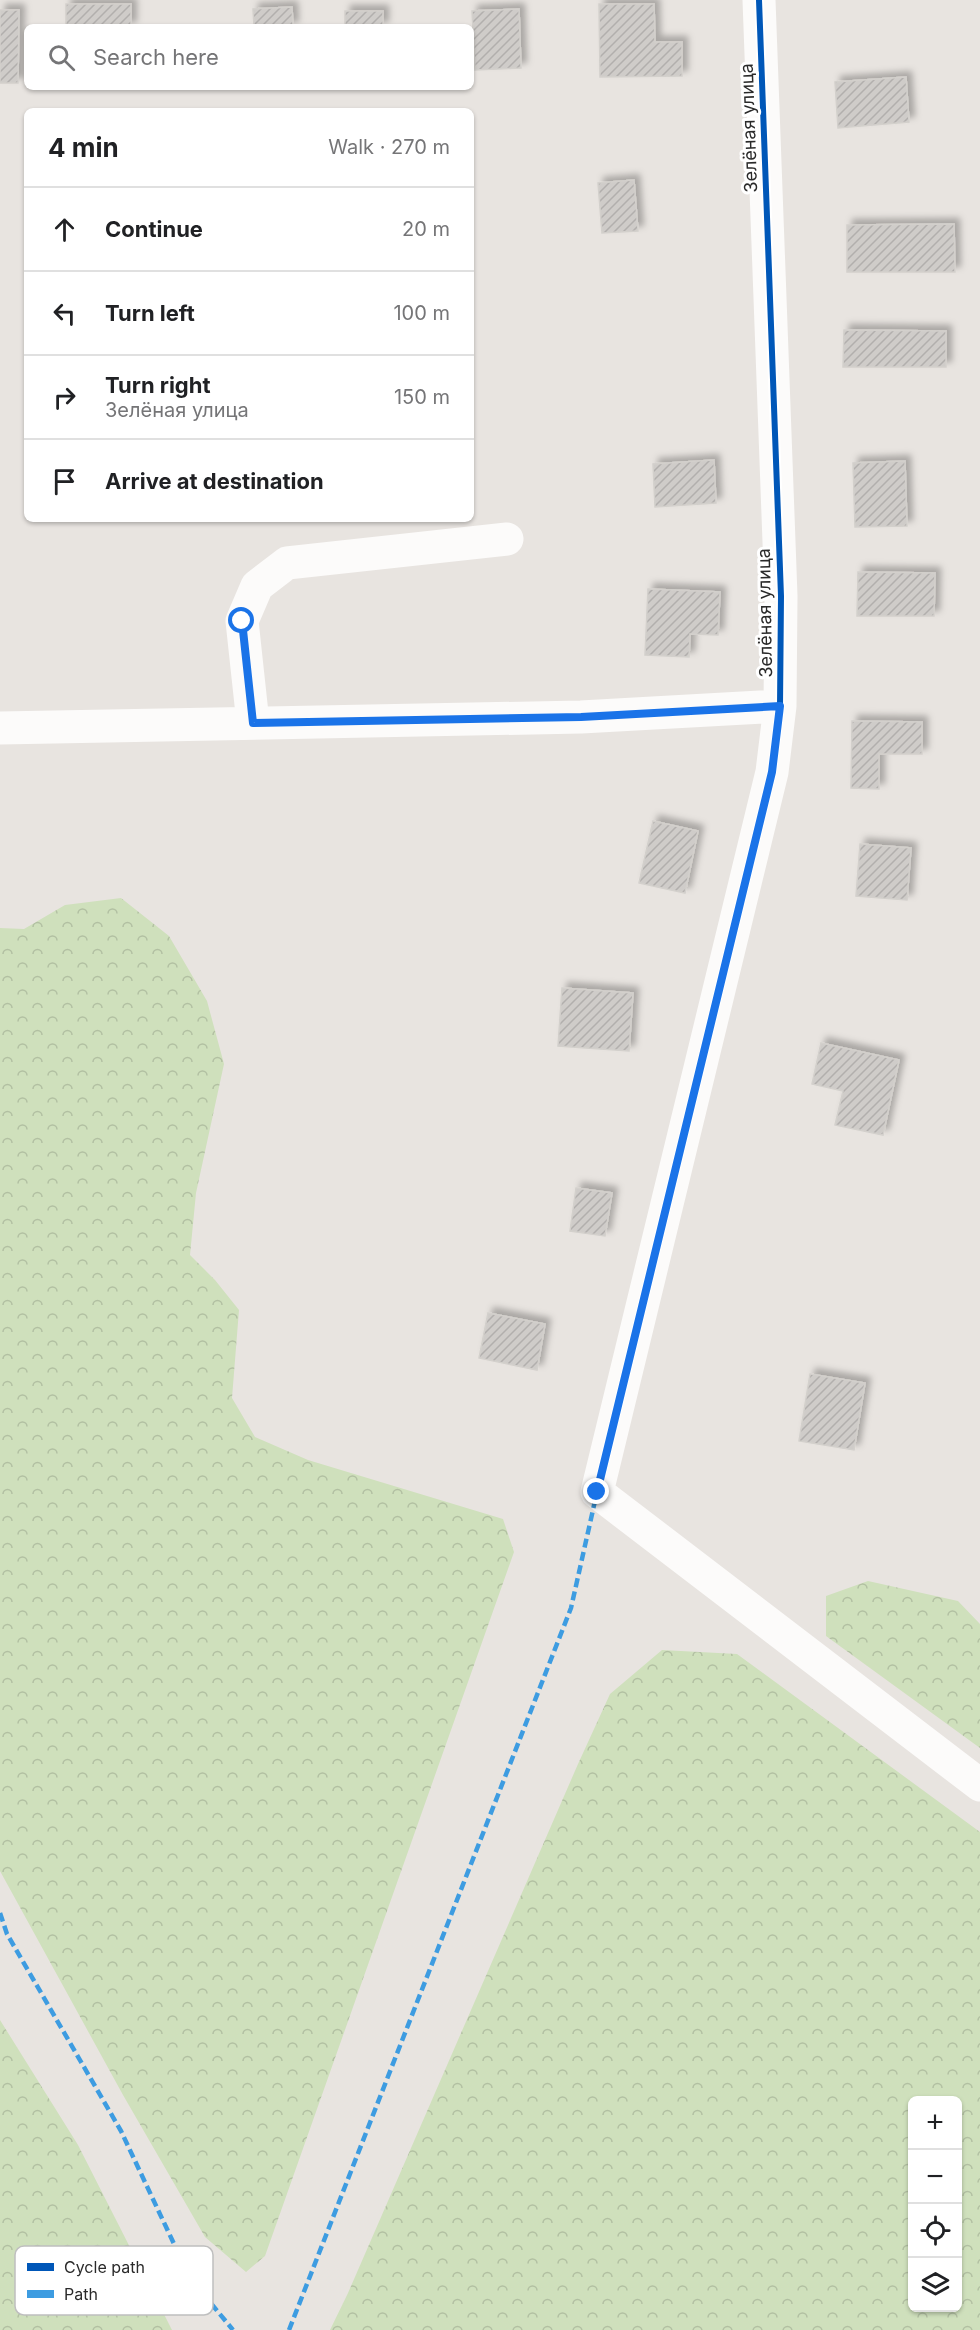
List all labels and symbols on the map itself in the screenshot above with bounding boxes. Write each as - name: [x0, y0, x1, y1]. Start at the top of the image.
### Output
- street label: Зелёная улица: [736, 63, 761, 193]
- street label: Зелёная улица: [753, 548, 776, 678]
- route start: [228, 607, 254, 633]
- route end: [583, 1478, 609, 1504]
- legend: [15, 2246, 213, 2315]
- text: Cycle path: [64, 2257, 145, 2277]
- text: Path: [64, 2284, 98, 2304]

